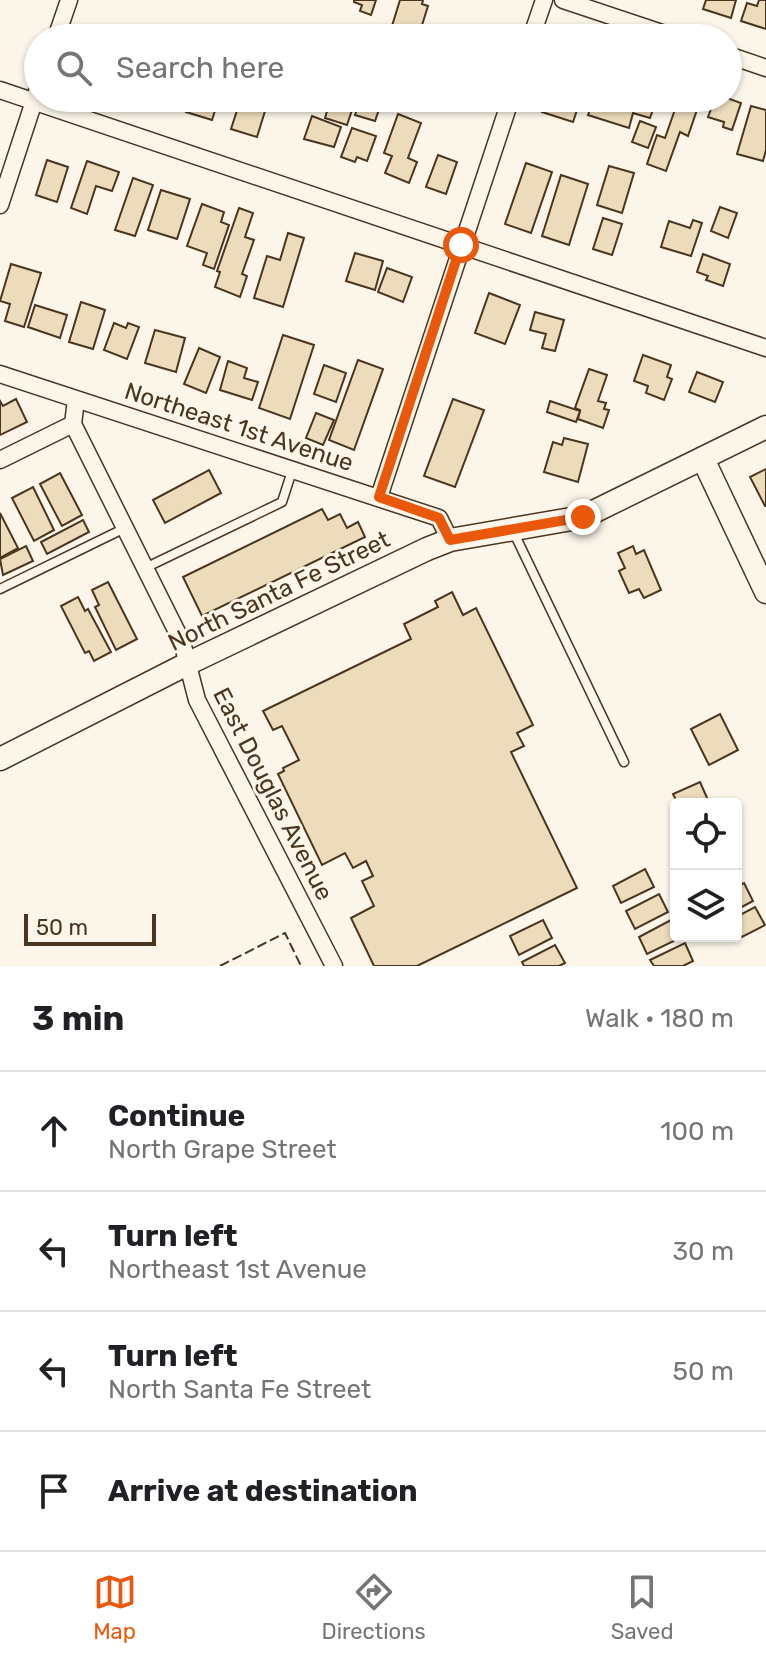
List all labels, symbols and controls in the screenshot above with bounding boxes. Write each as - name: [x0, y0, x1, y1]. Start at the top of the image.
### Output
- search box: [24, 24, 742, 112]
- icon: search: [52, 46, 96, 90]
- text: Search here: [116, 50, 284, 86]
- route start: [443, 227, 479, 263]
- street label: Northeast 1st Avenue: [121, 377, 357, 477]
- route end: [565, 499, 601, 535]
- street label: North Santa Fe Street: [164, 525, 394, 657]
- street label: East Douglas Avenue: [207, 683, 339, 905]
- map controls: [670, 798, 742, 942]
- button: locate: [670, 798, 742, 870]
- button: layers: [670, 870, 742, 942]
- scale bar: [24, 910, 156, 946]
- text: 50 m: [36, 914, 88, 941]
- text: 3 min: [32, 998, 124, 1039]
- text: Walk · 180 m: [585, 1003, 734, 1034]
- text: Continue: [108, 1098, 245, 1134]
- icon: ahead: [32, 1109, 76, 1153]
- text: 100 m: [660, 1116, 734, 1147]
- text: North Grape Street: [108, 1134, 337, 1165]
- text: Turn left: [108, 1218, 238, 1254]
- icon: left: [32, 1229, 76, 1273]
- text: 30 m: [672, 1236, 734, 1267]
- text: Northeast 1st Avenue: [108, 1254, 367, 1285]
- text: Turn left: [108, 1338, 238, 1374]
- icon: left: [32, 1349, 76, 1393]
- text: 50 m: [673, 1356, 734, 1387]
- text: North Santa Fe Street: [108, 1374, 371, 1405]
- icon: arrive: [32, 1469, 76, 1513]
- text: Arrive at destination: [108, 1473, 418, 1509]
- tab: Map: [93, 1570, 137, 1645]
- tab: Directions: [322, 1570, 426, 1645]
- tab: Saved: [611, 1570, 674, 1645]

